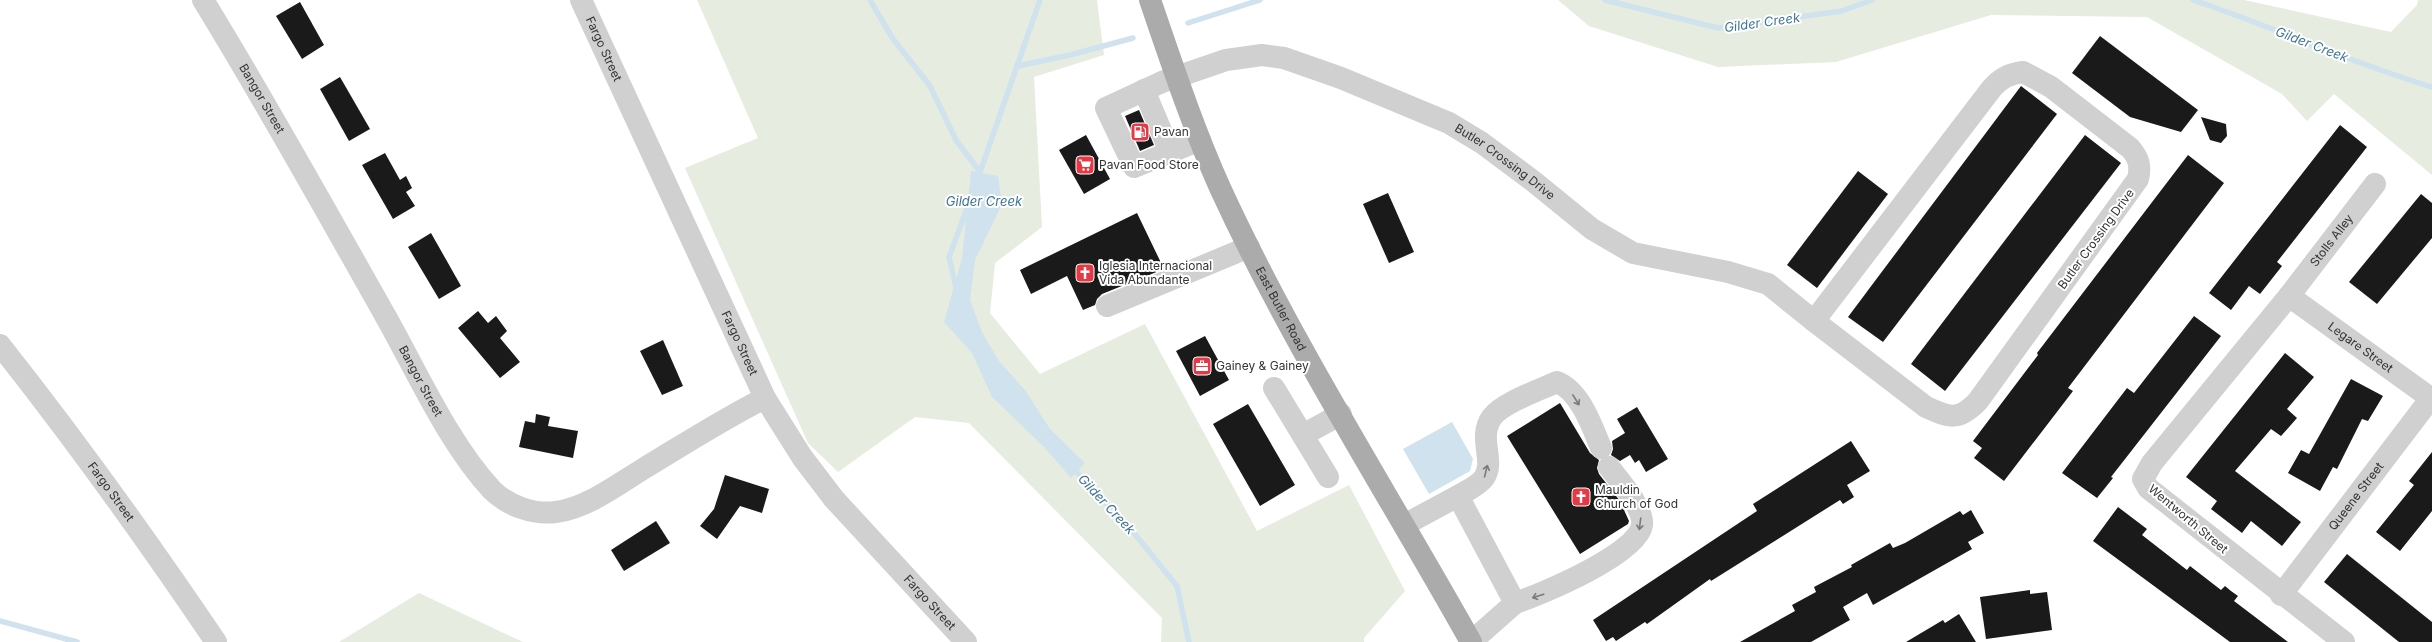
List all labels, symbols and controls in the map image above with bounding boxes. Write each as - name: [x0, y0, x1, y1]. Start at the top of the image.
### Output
- water label: Gilder Creek: [1723, 9, 1802, 35]
- street label: Fargo Street: [583, 14, 626, 84]
- water label: Gilder Creek: [2274, 23, 2351, 65]
- street label: Bangor Street: [236, 61, 289, 136]
- street label: Butler Crossing Drive: [1452, 120, 1558, 203]
- fuel station icon: Pavan: [1129, 121, 1151, 143]
- place label: Pavan: [1154, 124, 1189, 139]
- supermarket icon: Pavan Food Store: [1074, 154, 1096, 176]
- place label: Pavan Food Store: [1099, 157, 1199, 172]
- street label: Butler Crossing Drive: [2054, 186, 2137, 292]
- water label: Gilder Creek: [946, 193, 1023, 209]
- street label: Stolls Alley: [2306, 211, 2356, 269]
- place label: Iglesia Internacional Vida Abundante: [1099, 258, 1212, 287]
- church icon: Iglesia Internacional Vida Abundante: [1074, 262, 1096, 284]
- street label: East Butler Road: [1253, 264, 1310, 353]
- street label: Fargo Street: [719, 308, 762, 378]
- street label: Legare Street: [2325, 319, 2396, 376]
- street label: Bangor Street: [396, 343, 446, 419]
- office icon: Gainey & Gainey: [1191, 355, 1213, 377]
- place label: Gainey & Gainey: [1216, 358, 1309, 373]
- one-way arrow: [1573, 394, 1581, 406]
- street label: Fargo Street: [85, 459, 138, 524]
- street label: Queene Street: [2325, 459, 2386, 533]
- one-way arrow: [1483, 465, 1490, 478]
- water label: Gilder Creek: [1075, 471, 1139, 538]
- street label: Wentworth Street: [2146, 481, 2231, 556]
- place label: Mauldin Church of God: [1595, 482, 1678, 511]
- church icon: Mauldin Church of God: [1570, 486, 1592, 508]
- one-way arrow: [1637, 518, 1644, 531]
- street label: Fargo Street: [901, 572, 959, 633]
- one-way arrow: [1532, 592, 1544, 600]

